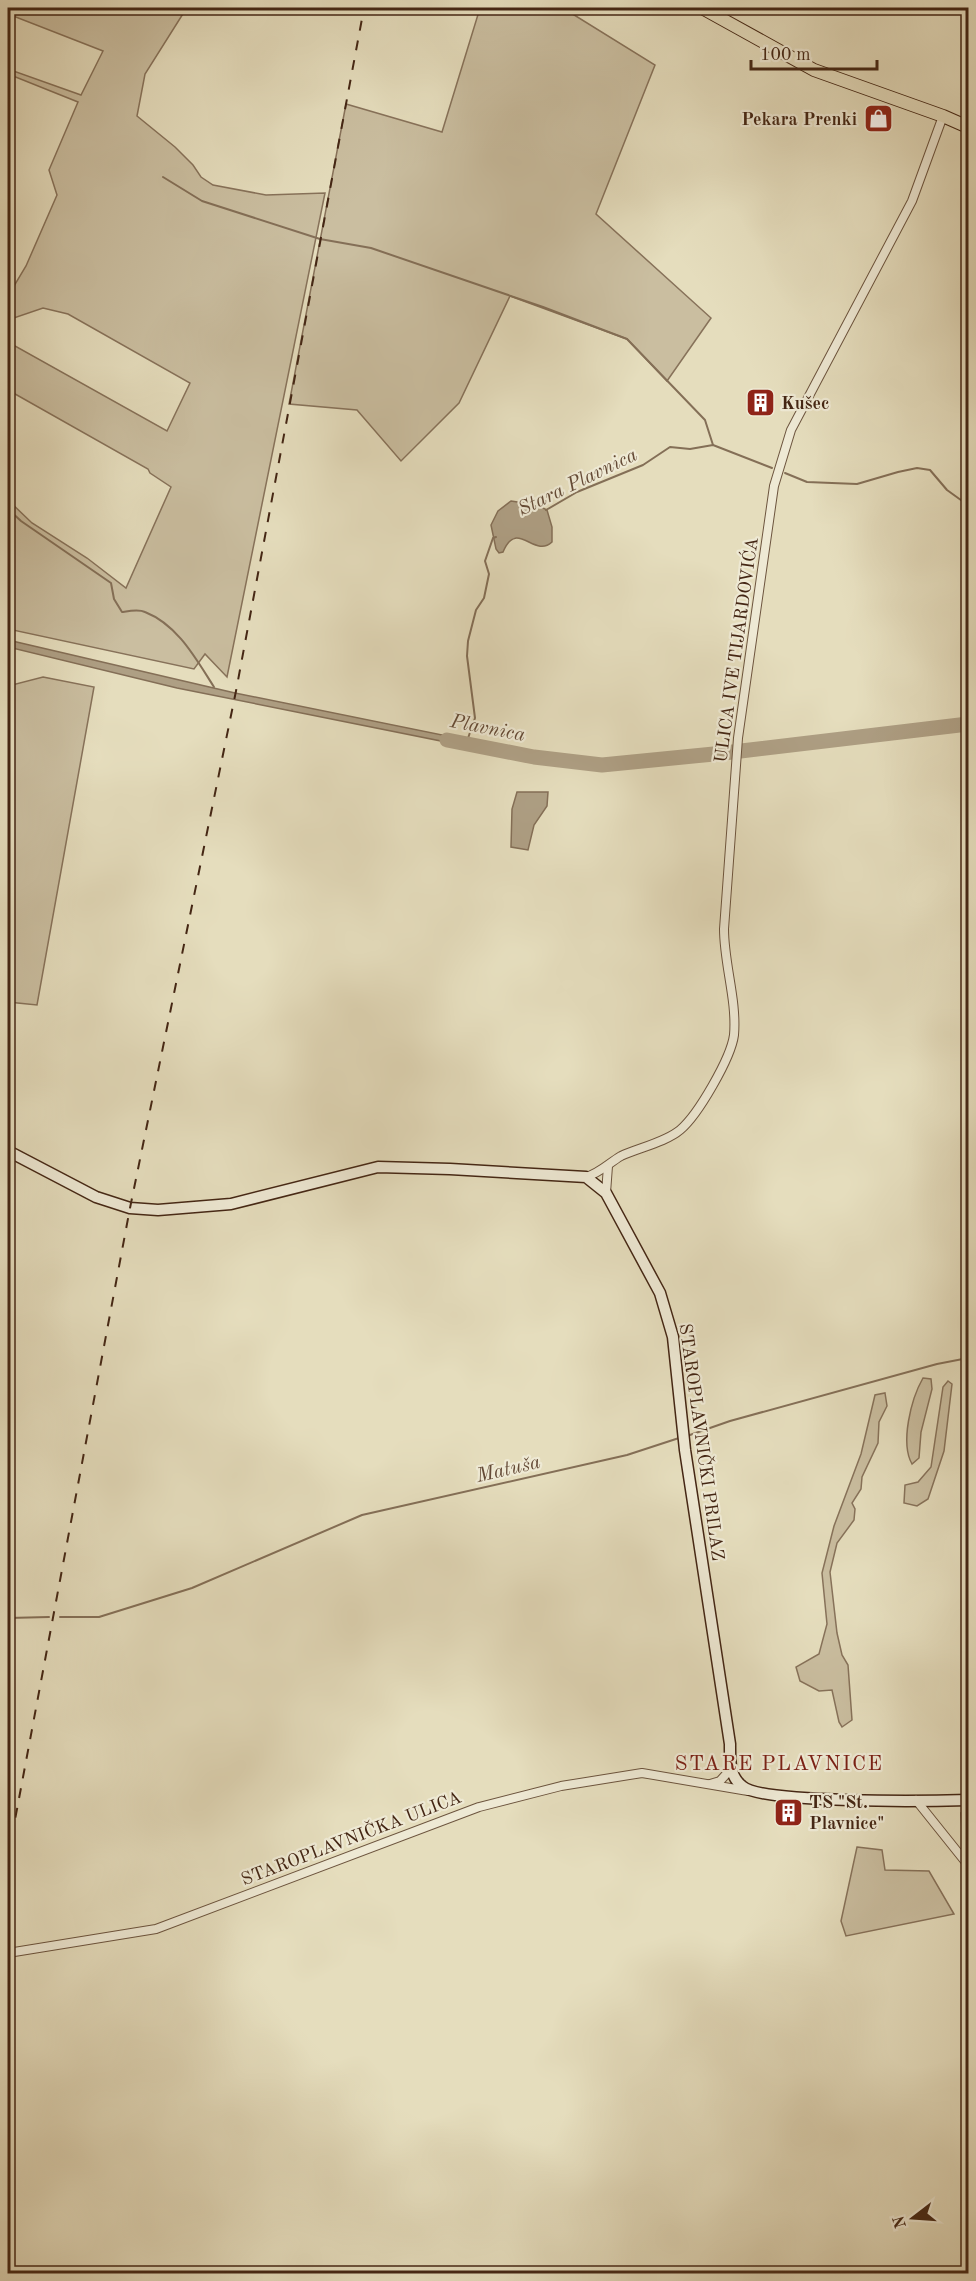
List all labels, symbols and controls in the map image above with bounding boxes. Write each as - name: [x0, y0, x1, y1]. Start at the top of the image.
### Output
- scale bar: [751, 33, 877, 71]
- text: 100 m: [760, 46, 811, 64]
- shop icon: Pekara Prenki: [862, 103, 894, 135]
- place label: Pekara Prenki: [741, 111, 857, 129]
- building icon: Kušec: [744, 387, 776, 419]
- place label: Kušec: [781, 395, 829, 413]
- water label: Stara Plavnica: [515, 445, 641, 520]
- street label: ULICA IVE TIJARDOVIĆA: [707, 535, 762, 764]
- water label: Plavnica: [447, 712, 527, 746]
- street label: STAROPLAVNIČKI PRILAZ: [675, 1322, 732, 1562]
- water label: Matuša: [473, 1453, 543, 1487]
- district label: STARE PLAVNICE: [675, 1754, 883, 1775]
- street label: STAROPLAVNIČKA ULICA: [237, 1784, 464, 1889]
- place label: TS "St. Plavnice": [809, 1794, 884, 1833]
- building icon: TS "St. Plavnice": [772, 1796, 804, 1828]
- north arrow: [883, 2188, 943, 2248]
- text: N: [891, 2213, 910, 2230]

